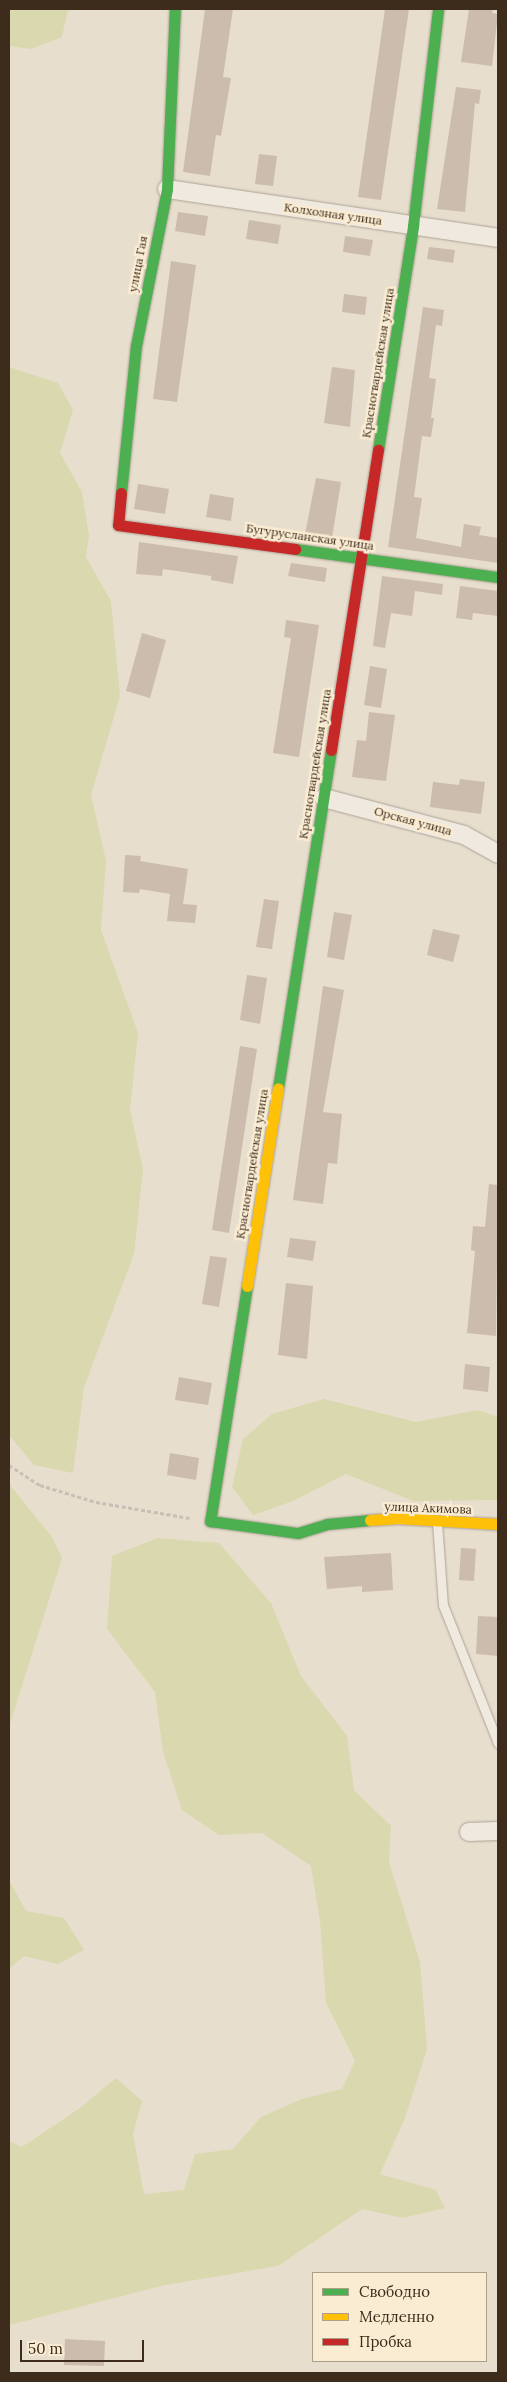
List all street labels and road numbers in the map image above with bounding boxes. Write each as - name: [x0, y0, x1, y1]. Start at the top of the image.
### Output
- street label: Колхозная улица: [283, 200, 383, 228]
- street label: улица Гая: [125, 235, 151, 293]
- street label: Красногвардейская улица: [359, 287, 397, 439]
- street label: Бугурусланская улица: [245, 521, 375, 553]
- street label: Красногвардейская улица: [296, 688, 334, 840]
- street label: Орская улица: [373, 804, 453, 838]
- street label: Красногвардейская улица: [233, 1088, 271, 1240]
- street label: улица Акимова: [384, 1499, 472, 1517]

